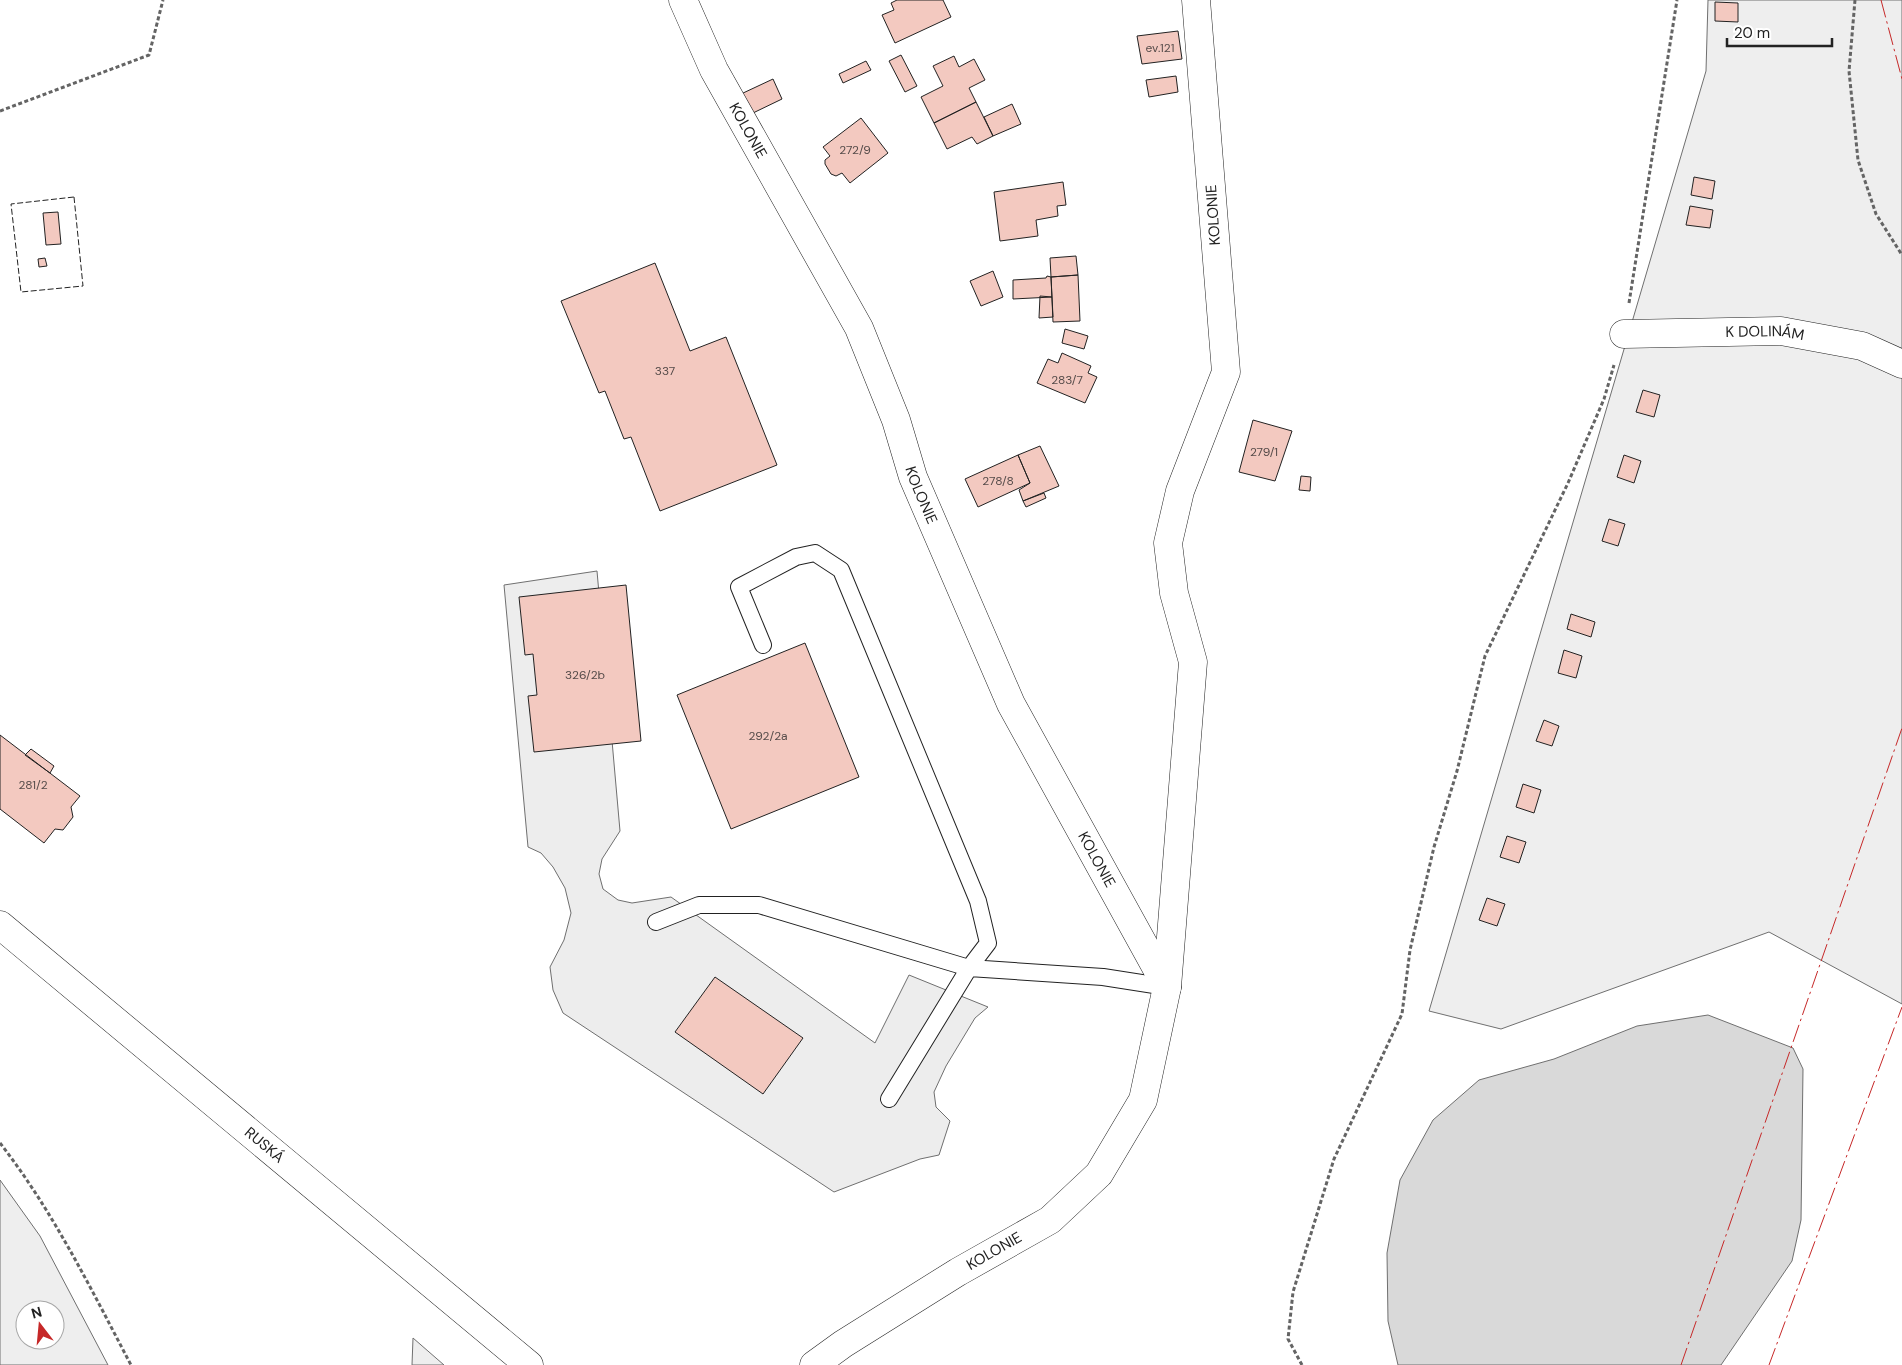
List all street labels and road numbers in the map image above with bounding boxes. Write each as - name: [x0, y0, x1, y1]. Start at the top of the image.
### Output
- street label: KOLONIE: [724, 99, 772, 162]
- street label: KOLONIE: [1201, 184, 1225, 246]
- street label: K DOLINÁM: [1725, 321, 1806, 345]
- street label: KOLONIE: [900, 464, 942, 527]
- street label: KOLONIE: [1073, 828, 1120, 891]
- street label: RUSKÁ: [240, 1123, 289, 1167]
- street label: KOLONIE: [963, 1227, 1025, 1275]

